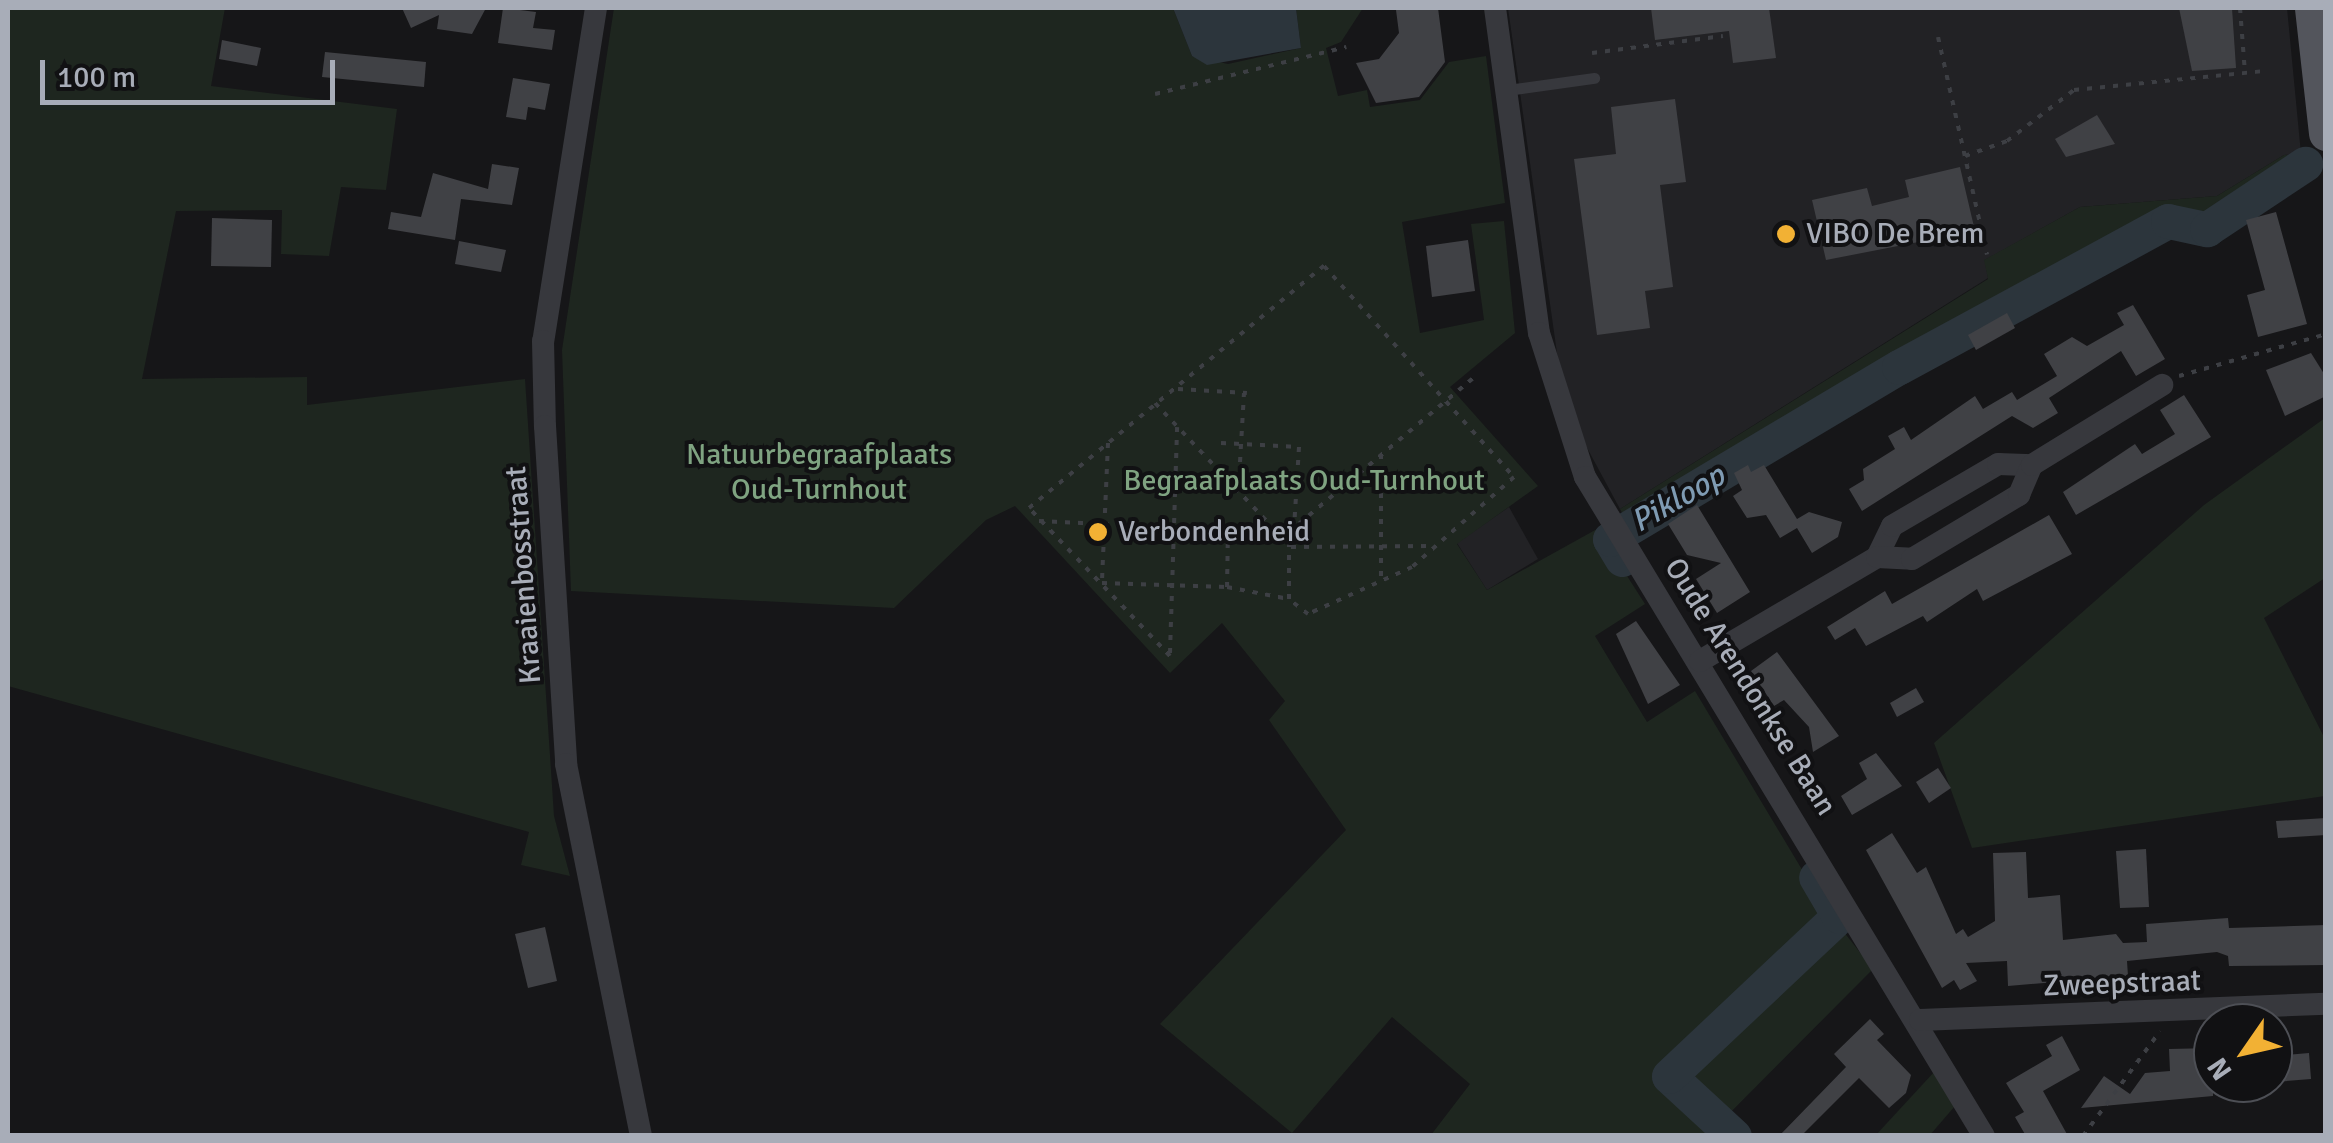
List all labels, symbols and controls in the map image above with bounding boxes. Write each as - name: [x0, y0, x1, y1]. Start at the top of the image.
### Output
- scale bar: [45, 40, 340, 102]
- text: 100 m: [57, 59, 136, 96]
- place label: VIBO De Brem: [1806, 216, 1984, 252]
- marker: VIBO De Brem: [1775, 223, 1797, 245]
- park label: Natuurbegraafplaats Oud-Turnhout: [686, 437, 952, 508]
- water label: Pikloop: [1624, 457, 1732, 541]
- park label: Begraafplaats Oud-Turnhout: [1123, 463, 1485, 499]
- street label: Kraaienbosstraat: [498, 465, 550, 685]
- place label: Verbondenheid: [1118, 514, 1310, 550]
- marker: Verbondenheid: [1087, 521, 1109, 543]
- street label: Oude Arendonkse Baan: [1656, 552, 1844, 822]
- street label: Zweepstraat: [2042, 963, 2202, 1005]
- north arrow: [2193, 1003, 2293, 1103]
- text: N: [2200, 1051, 2239, 1086]

